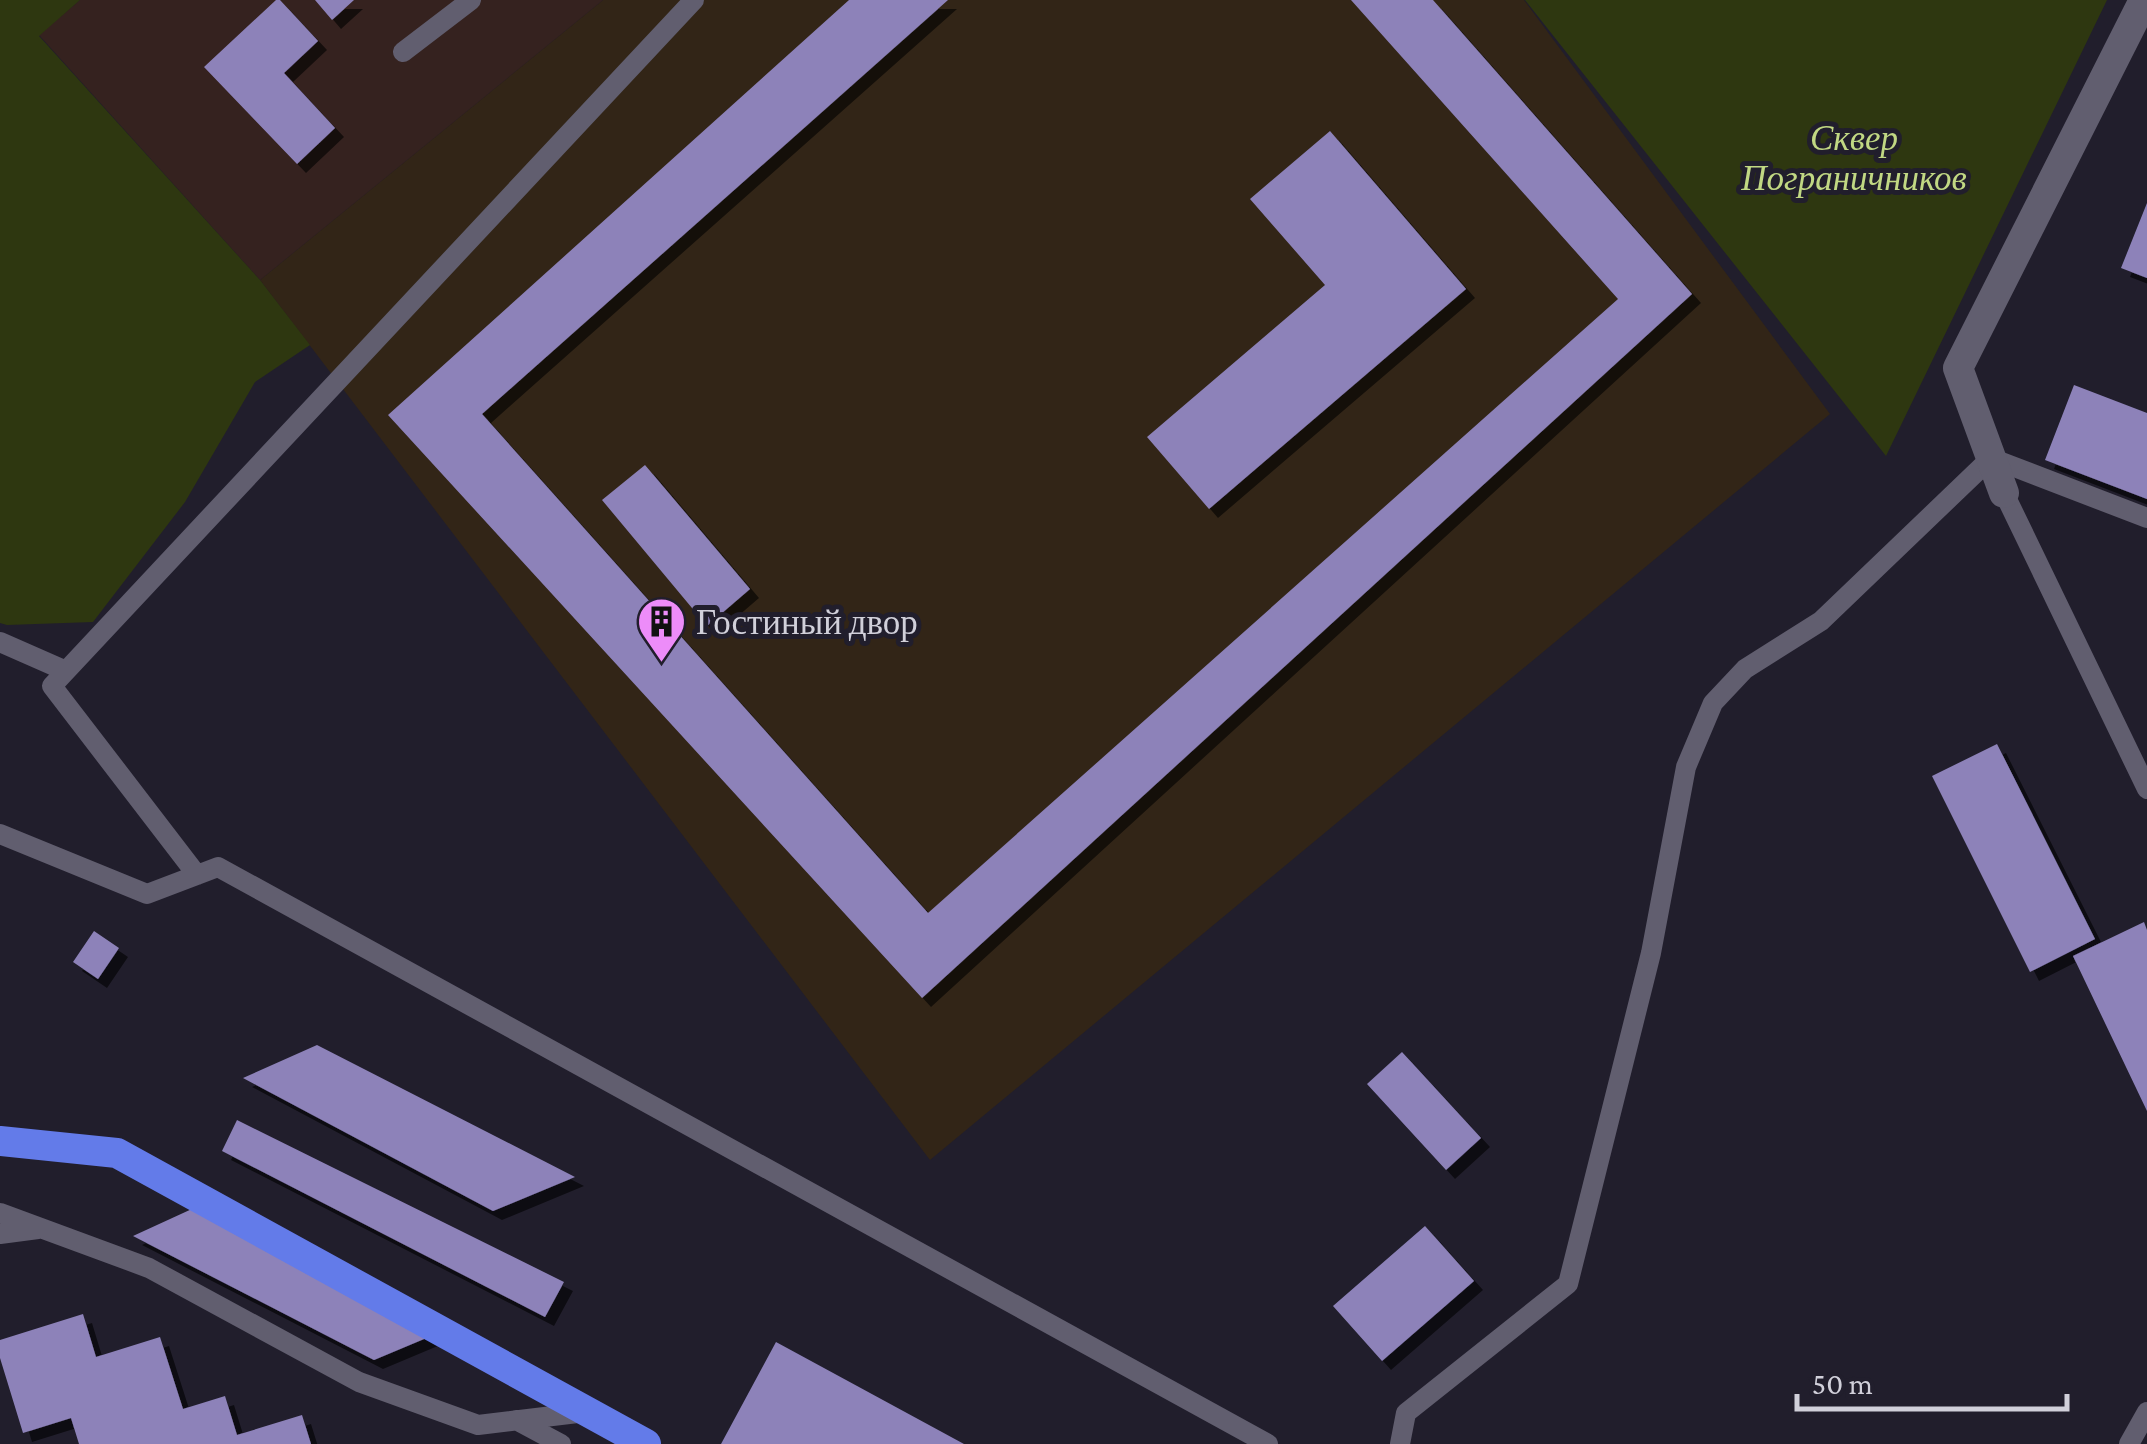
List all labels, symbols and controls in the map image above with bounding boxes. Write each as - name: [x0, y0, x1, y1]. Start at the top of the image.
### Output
- park label: Сквер Пограничников: [1740, 119, 1967, 198]
- building icon: Гостиный двор: [635, 596, 687, 664]
- place label: Гостиный двор: [696, 603, 918, 642]
- scale bar: [1797, 1349, 2067, 1411]
- text: 50 m: [1812, 1367, 1873, 1400]

